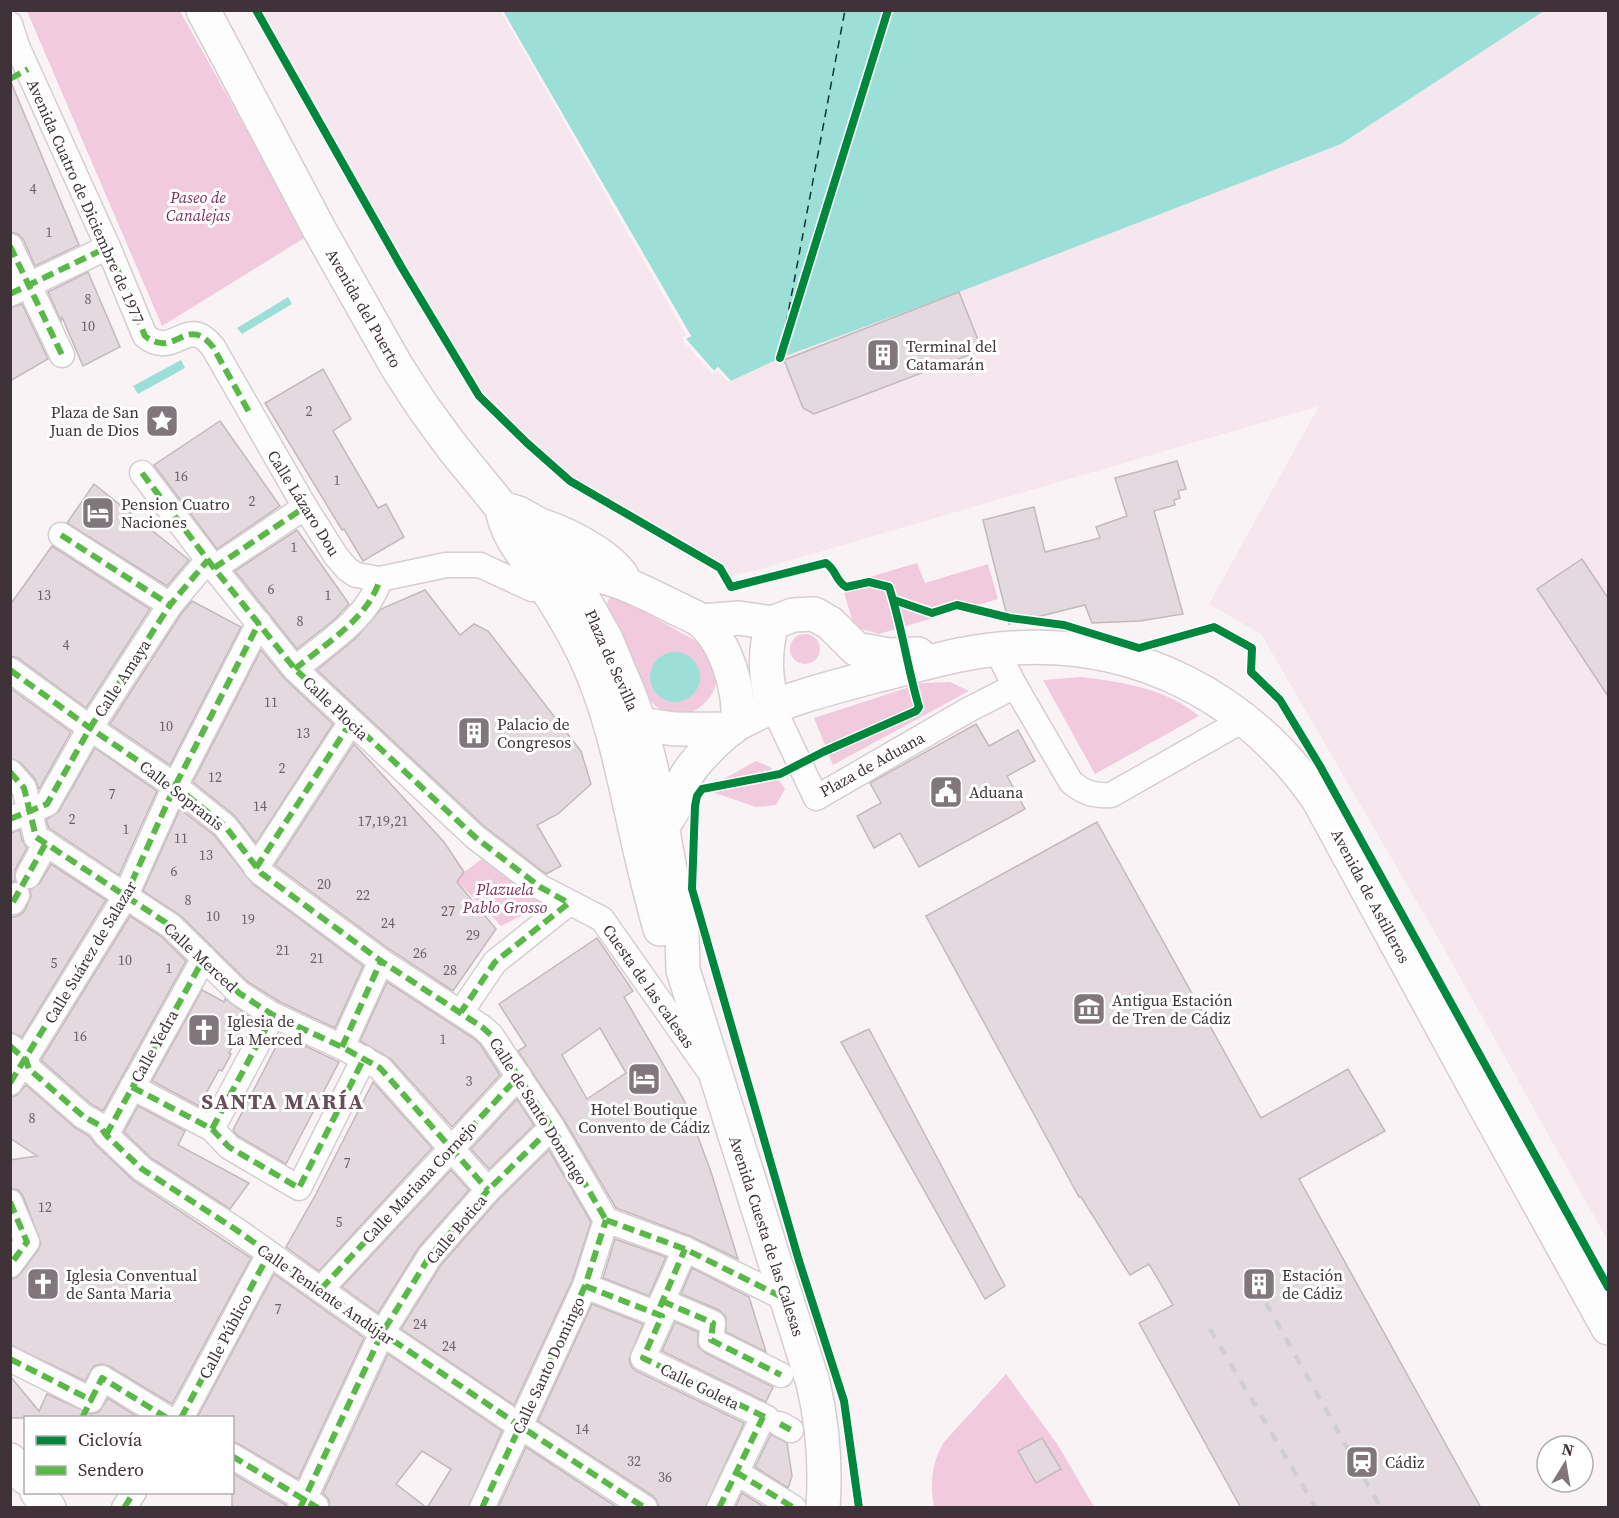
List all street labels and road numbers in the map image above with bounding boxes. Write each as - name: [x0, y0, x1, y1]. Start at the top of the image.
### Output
- street label: Avenida Cuatro de Diciembre de 1977: [23, 76, 149, 326]
- street label: Avenida del Puerto: [321, 244, 407, 372]
- street label: Calle Lázaro Dou: [263, 446, 345, 560]
- street label: Plaza de Sevilla: [580, 606, 645, 715]
- street label: Calle Amaya: [89, 634, 156, 721]
- street label: Calle Plocia: [298, 671, 374, 745]
- street label: Plaza de Aduana: [816, 726, 929, 802]
- street label: Calle Sopranis: [135, 755, 229, 835]
- street label: Avenida de Astilleros: [1326, 825, 1416, 967]
- street label: Calle Suárez de Salazar: [39, 876, 142, 1028]
- street label: Calle Merced: [159, 917, 243, 997]
- street label: Cuesta de las calesas: [598, 920, 700, 1052]
- street label: Calle Yedra: [125, 1005, 183, 1086]
- street label: Calle de Santo Domingo: [485, 1033, 594, 1189]
- street label: Calle Mariana Cornejo: [356, 1116, 482, 1248]
- street label: Avenida Cuesta de las Calesas: [724, 1133, 810, 1339]
- street label: Calle Botica: [420, 1189, 492, 1268]
- street label: Calle Teniente Andújar: [253, 1238, 399, 1350]
- street label: Calle Público: [193, 1289, 257, 1382]
- street label: Calle Santo Domingo: [507, 1293, 590, 1437]
- street label: Calle Goleta: [657, 1357, 744, 1415]

